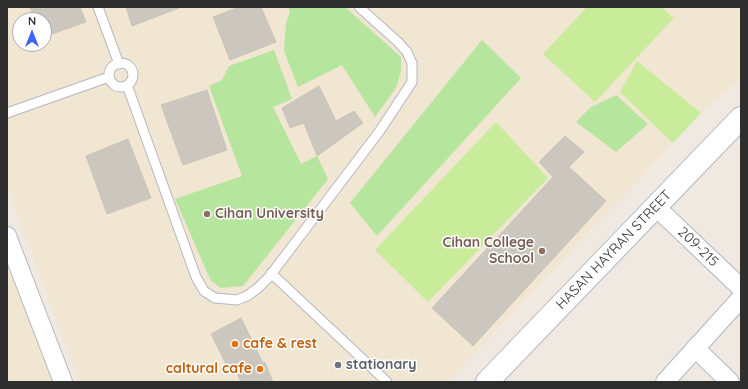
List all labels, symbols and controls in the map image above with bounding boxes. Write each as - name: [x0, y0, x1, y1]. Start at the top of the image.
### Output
- north arrow: [12, 12, 52, 52]
- text: N: [28, 14, 36, 28]
- street label: HASAN HAYRAN STREET: [553, 187, 675, 313]
- place label: Cihan University: [215, 206, 324, 222]
- marker: Cihan University: [202, 209, 212, 219]
- street label: 209-215: [674, 224, 722, 270]
- place label: Cihan College School: [443, 235, 534, 268]
- marker: Cihan College School: [537, 246, 547, 256]
- place label: cafe & rest: [243, 336, 317, 352]
- marker: cafe & rest: [230, 339, 240, 349]
- place label: stationary: [346, 357, 416, 373]
- marker: stationary: [333, 360, 343, 370]
- place label: caltural cafe: [166, 361, 252, 377]
- marker: caltural cafe: [255, 364, 265, 374]

